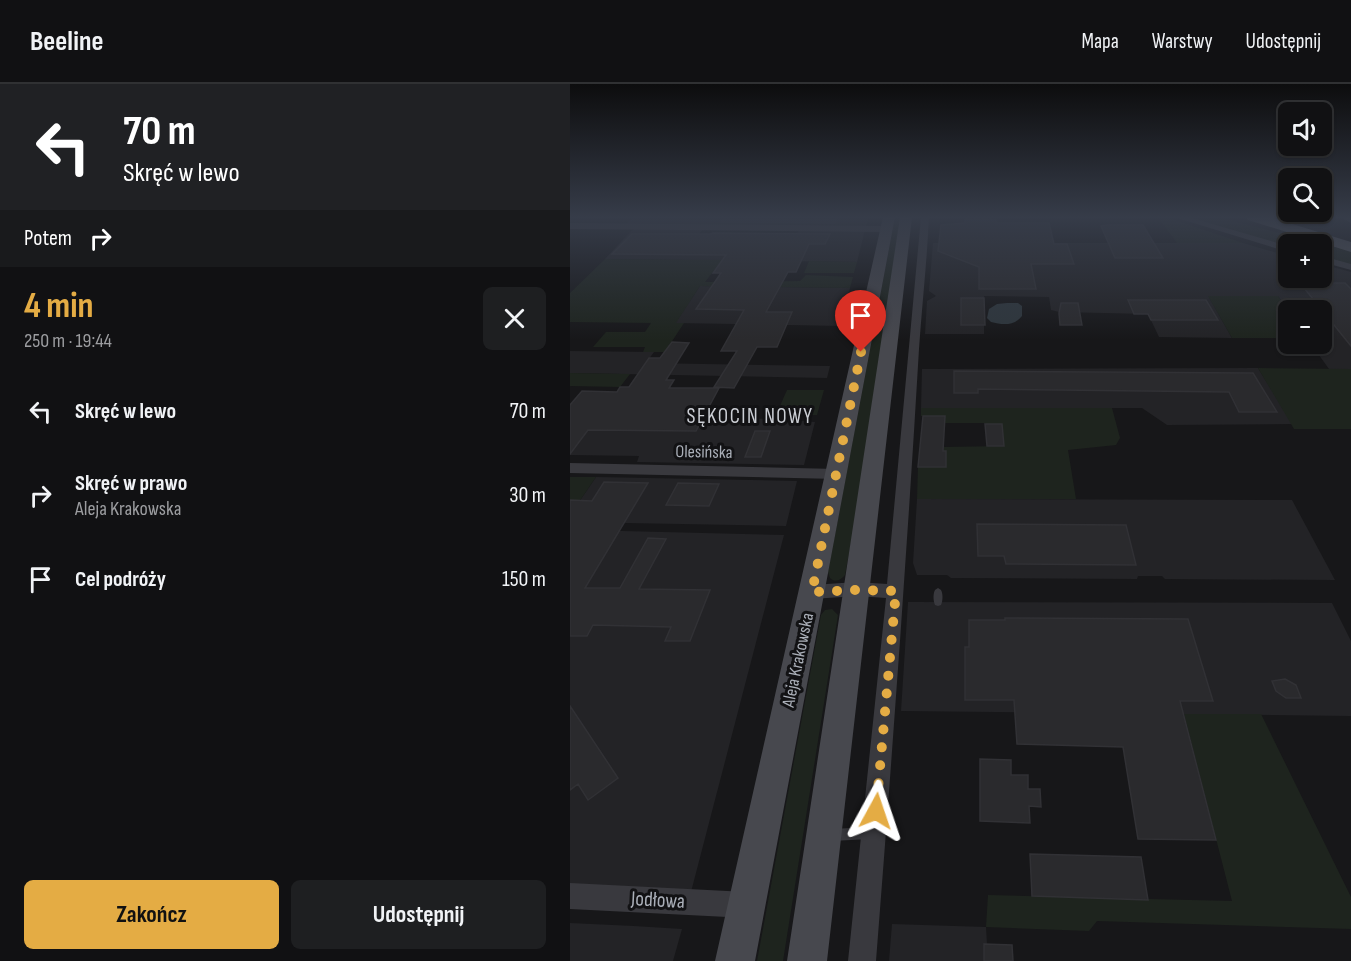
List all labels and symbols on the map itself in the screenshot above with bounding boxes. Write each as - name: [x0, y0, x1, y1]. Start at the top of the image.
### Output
- pin: [835, 290, 886, 352]
- district label: SĘKOCIN NOWY: [686, 404, 814, 429]
- street label: Olesińska: [675, 441, 733, 463]
- street label: Aleja Krakowska: [778, 611, 818, 710]
- position arrow: [844, 779, 908, 843]
- street label: Jodłowa: [629, 886, 686, 914]

